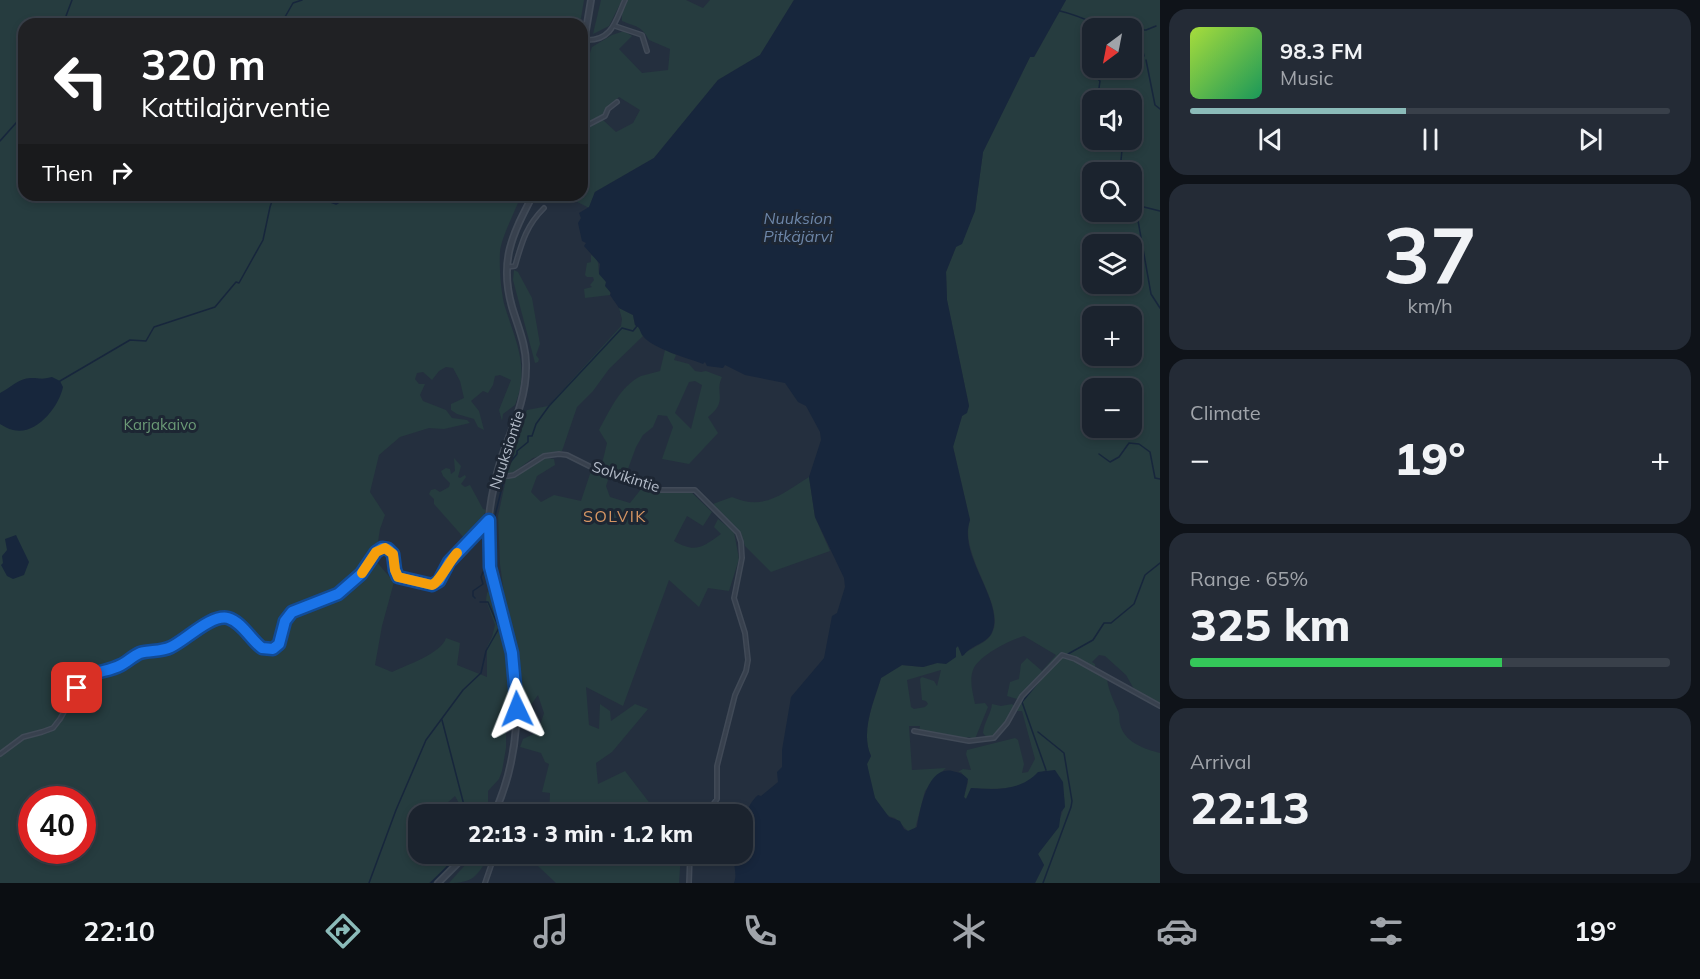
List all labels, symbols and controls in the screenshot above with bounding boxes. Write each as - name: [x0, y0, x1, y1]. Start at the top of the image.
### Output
- north arrow: [1082, 18, 1142, 78]
- map controls: [1082, 18, 1142, 438]
- text: 98.3 FM: [1280, 37, 1363, 65]
- text: 320 m: [141, 38, 266, 91]
- icon: left: [42, 42, 120, 120]
- text: Music: [1280, 65, 1333, 90]
- text: Kattilajärventie: [141, 90, 330, 124]
- button: sound: [1082, 90, 1142, 150]
- icon: previous: [1254, 123, 1287, 156]
- icon: pause: [1414, 123, 1447, 156]
- icon: next: [1574, 123, 1607, 156]
- icon: right: [105, 156, 138, 189]
- text: Then: [42, 159, 93, 187]
- button: search: [1082, 162, 1142, 222]
- text: 37: [1383, 205, 1477, 303]
- water label: Nuuksion Pitkäjärvi: [763, 208, 833, 246]
- button: layers: [1082, 234, 1142, 294]
- text: km/h: [1407, 293, 1453, 318]
- button: +: [1082, 306, 1142, 366]
- button: −: [1082, 378, 1142, 438]
- text: Climate: [1190, 400, 1261, 425]
- street label: Nuuksiontie: [485, 408, 528, 492]
- park label: Karjakaivo: [123, 415, 197, 434]
- text: 19°: [1394, 430, 1466, 486]
- text: −: [1190, 438, 1210, 479]
- text: +: [1650, 438, 1670, 479]
- street label: Solvikintie: [590, 457, 662, 496]
- district label: SOLVIK: [583, 506, 647, 526]
- text: Range · 65%: [1190, 566, 1308, 591]
- text: 325 km: [1190, 596, 1351, 652]
- pin: [51, 662, 102, 713]
- icon: arrive: [60, 671, 93, 704]
- position arrow: [485, 677, 549, 741]
- text: Arrival: [1190, 749, 1251, 774]
- text: 22:13: [1190, 779, 1310, 835]
- speed limit sign: 40: [18, 786, 96, 864]
- text: 22:13 · 3 min · 1.2 km: [468, 820, 693, 848]
- icon: directions: [322, 910, 364, 952]
- icon: music: [530, 910, 572, 952]
- icon: phone: [739, 910, 781, 952]
- icon: climate: [948, 910, 990, 952]
- icon: car: [1156, 910, 1198, 952]
- icon: filters: [1365, 910, 1407, 952]
- text: 22:10: [83, 914, 155, 948]
- text: 19°: [1574, 914, 1617, 948]

